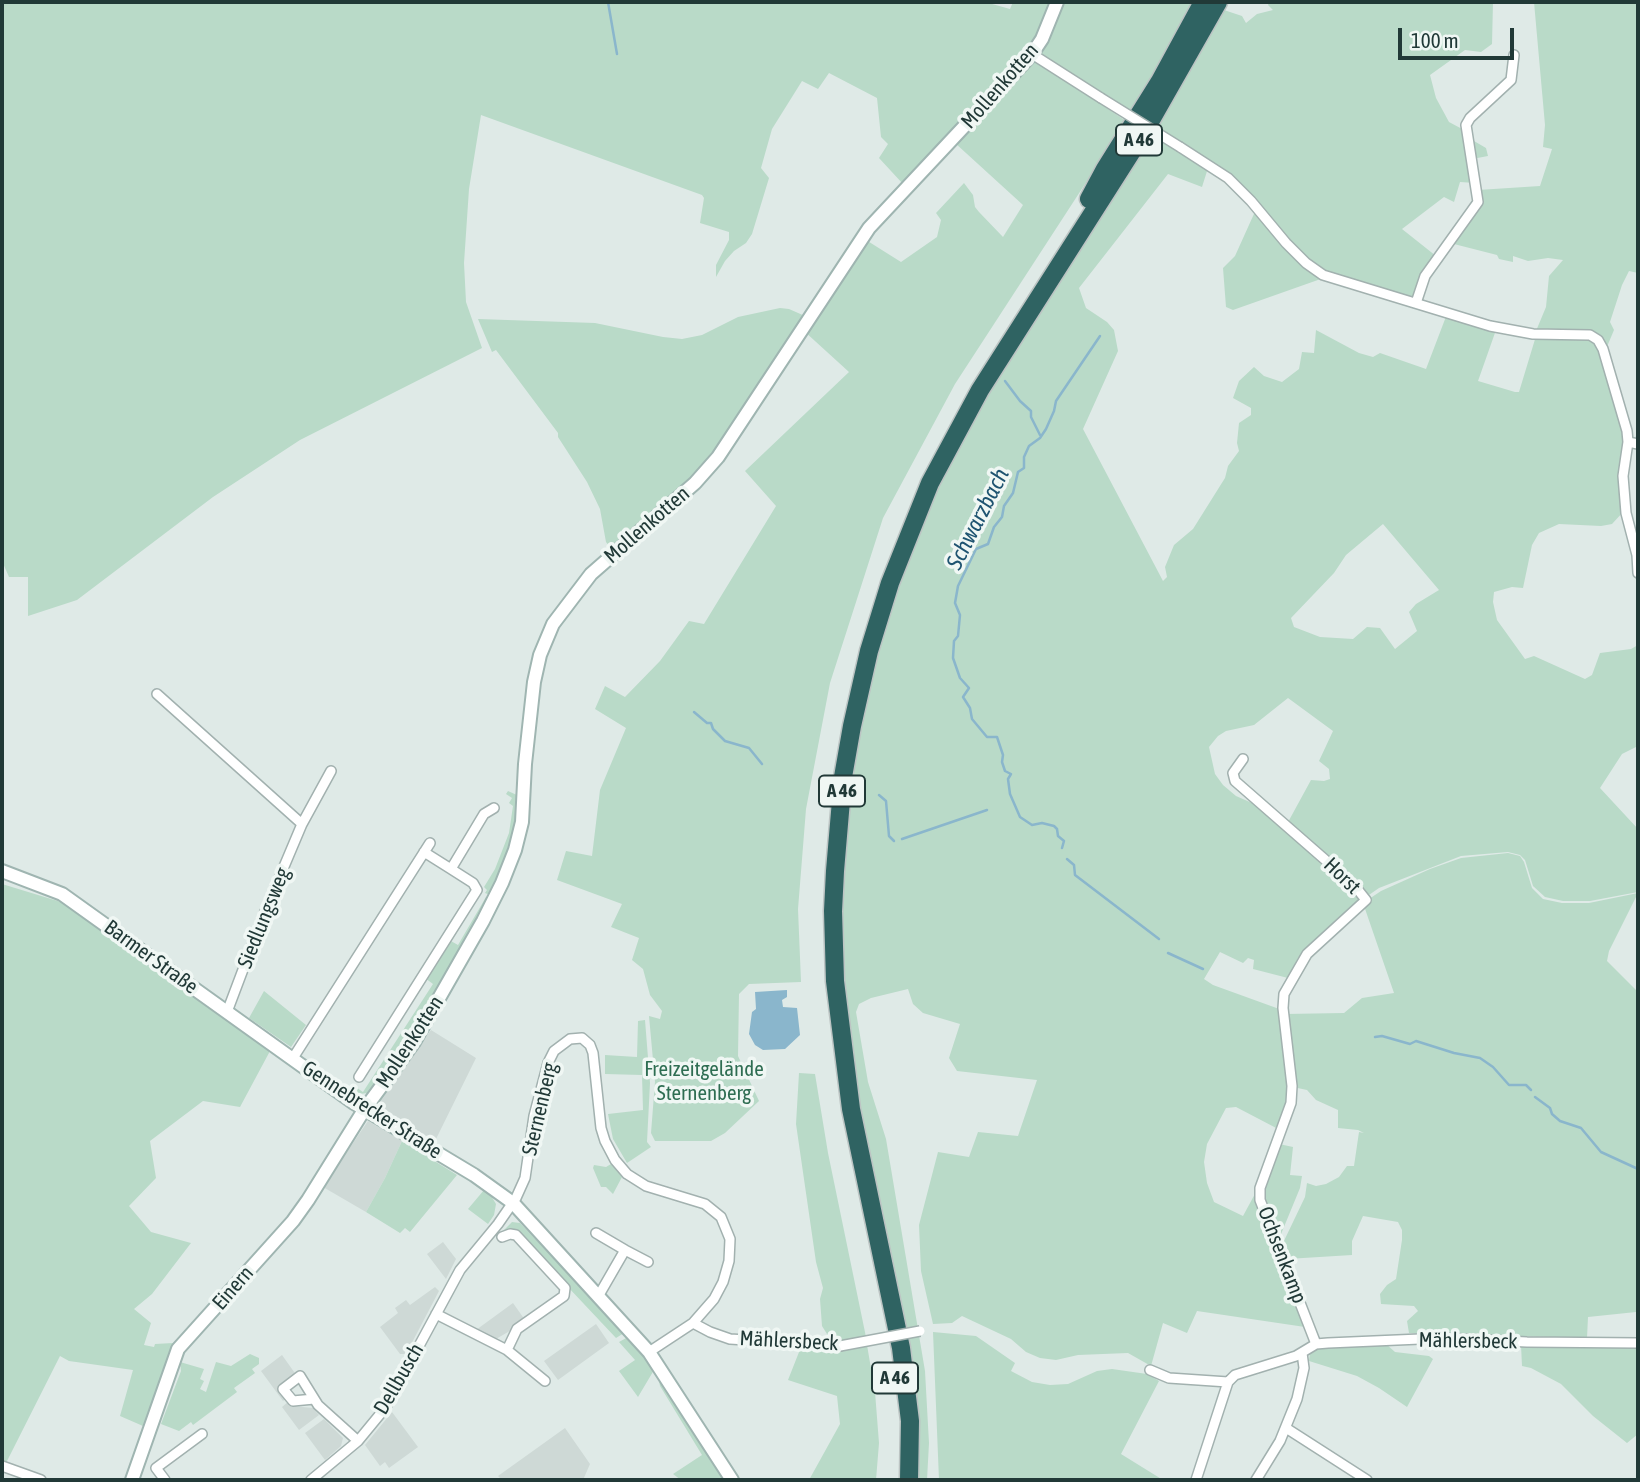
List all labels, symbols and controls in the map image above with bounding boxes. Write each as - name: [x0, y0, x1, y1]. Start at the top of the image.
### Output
- scale bar: [1402, 14, 1518, 58]
- text: 100 m: [1411, 28, 1459, 52]
- street label: Mollenkotten: [956, 38, 1044, 134]
- road number: A 46: [1116, 124, 1162, 156]
- water label: Schwarzbach: [941, 464, 1015, 574]
- street label: Mollenkotten: [599, 481, 695, 569]
- road number: A 46: [819, 776, 865, 806]
- street label: Horst: [1318, 852, 1366, 900]
- street label: Siedlungsweg: [232, 864, 296, 972]
- street label: Barmer Straße: [99, 915, 203, 999]
- street label: Mollenkotten: [371, 991, 449, 1093]
- street label: Gennebrecker Straße: [298, 1056, 446, 1164]
- park label: Freizeitgelände Sternenberg: [644, 1056, 764, 1106]
- street label: Sternenberg: [517, 1060, 563, 1158]
- street label: Ochsenkamp: [1252, 1203, 1312, 1307]
- street label: Einern: [207, 1261, 259, 1315]
- street label: Mählersbeck: [739, 1326, 839, 1356]
- street label: Mählersbeck: [1418, 1328, 1518, 1354]
- street label: Dellbusch: [369, 1339, 429, 1419]
- road number: A 46: [872, 1362, 918, 1394]

